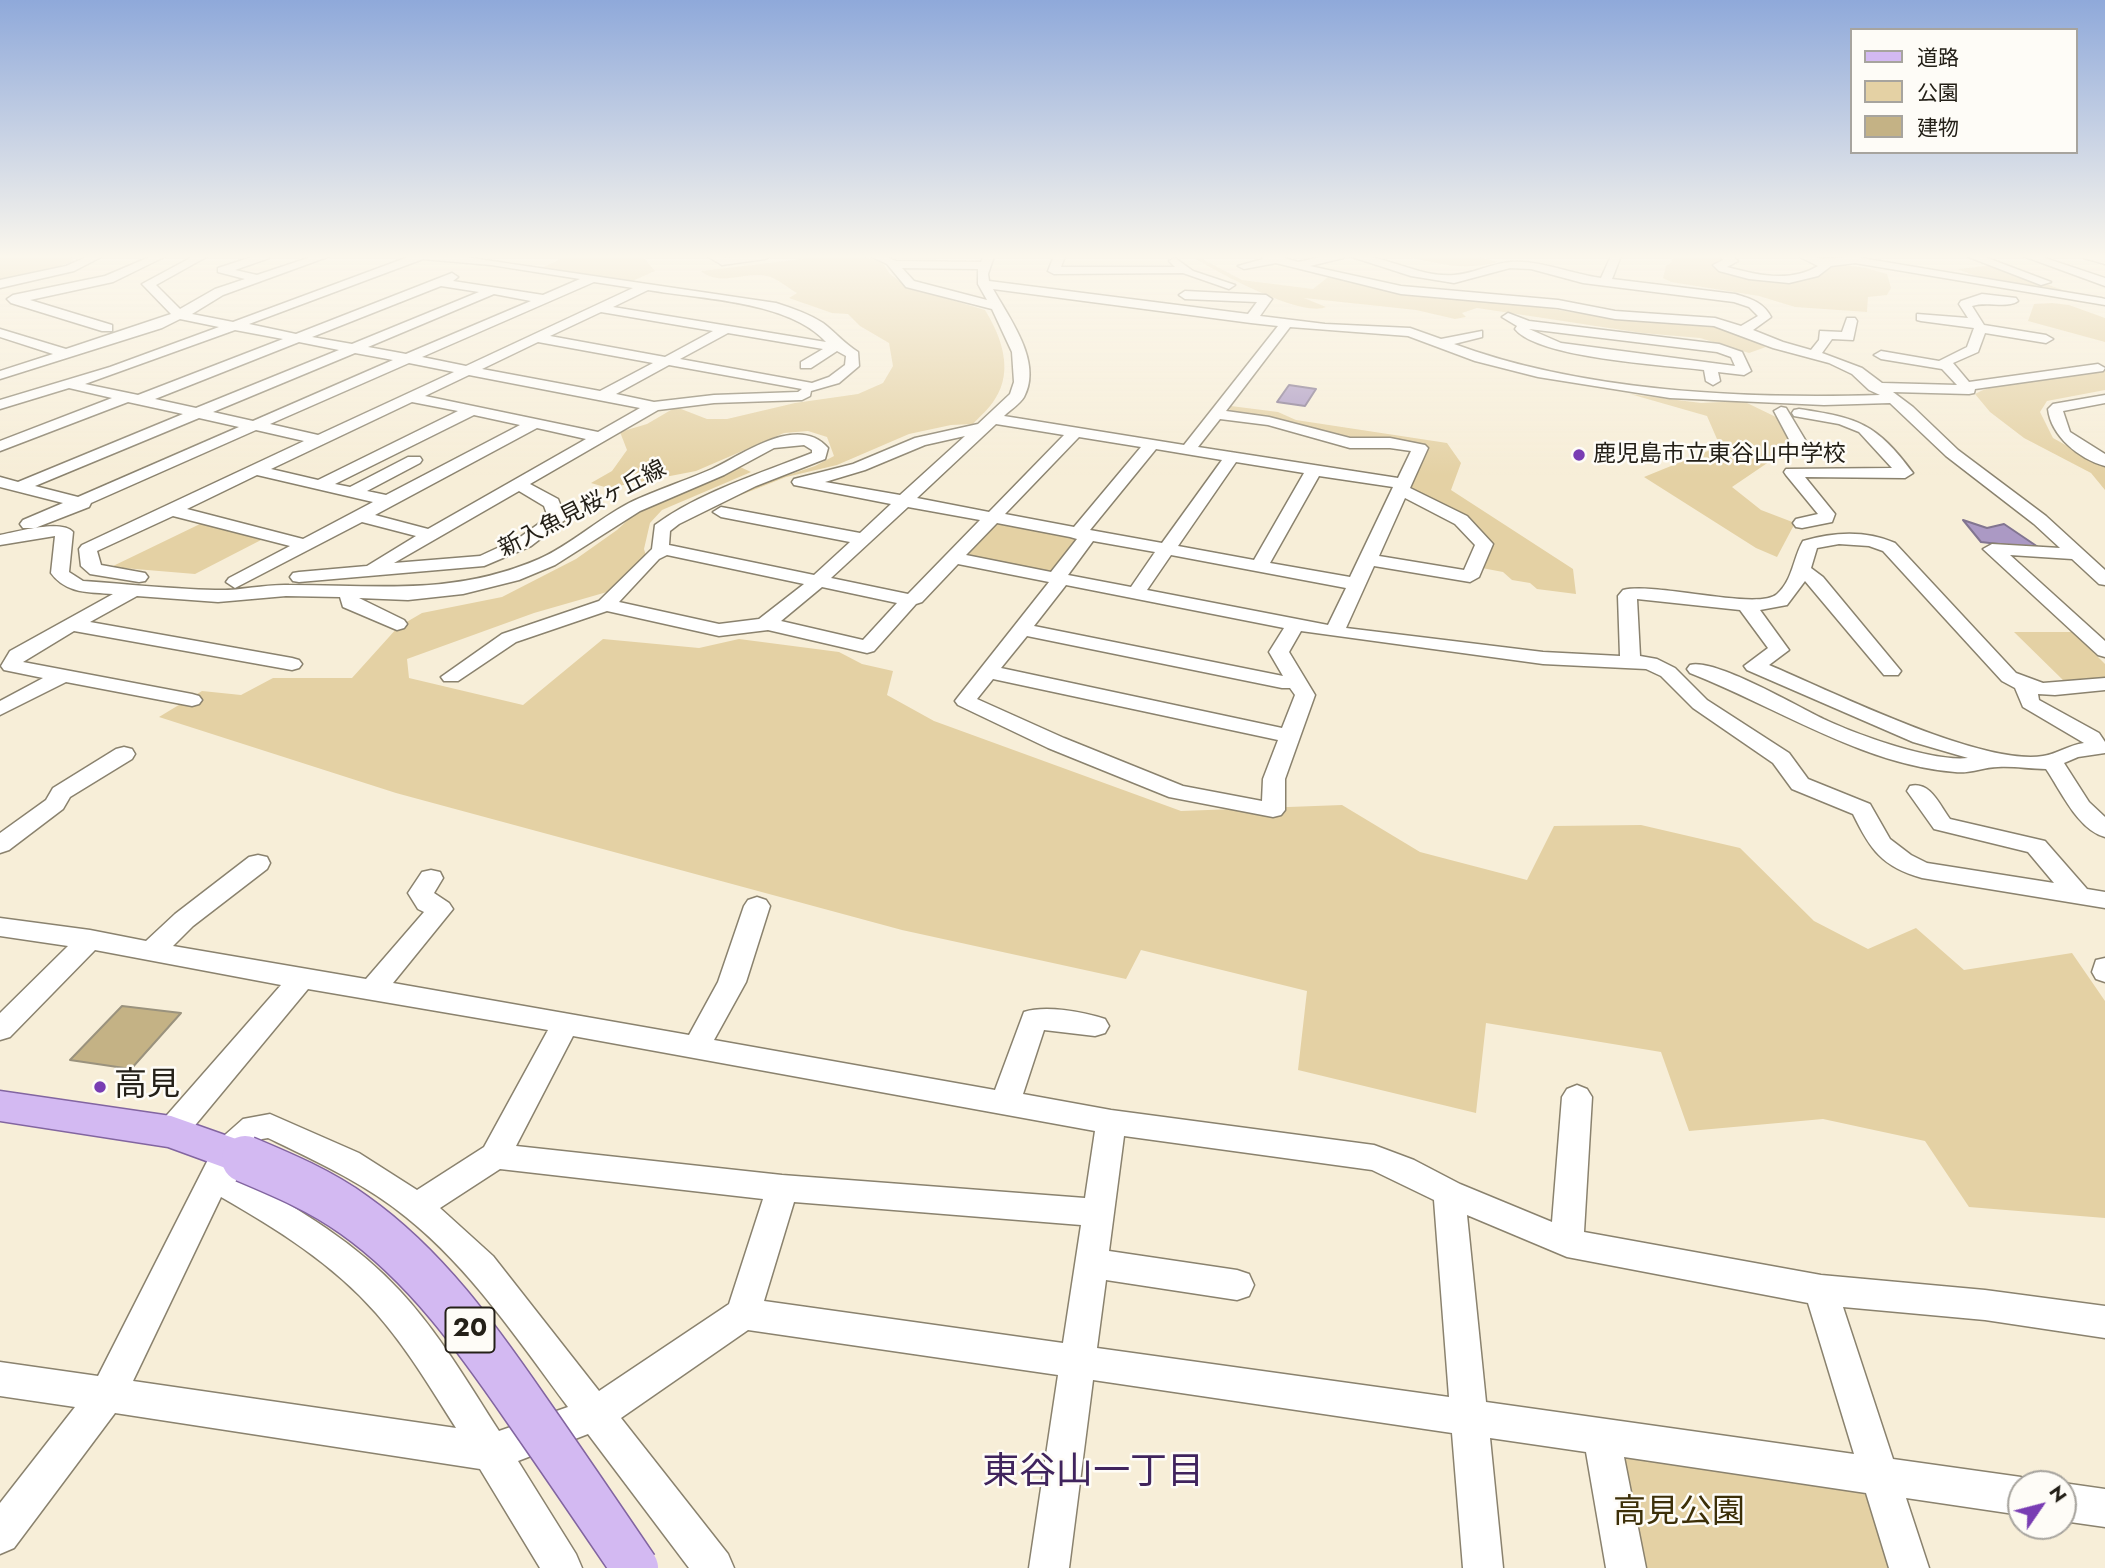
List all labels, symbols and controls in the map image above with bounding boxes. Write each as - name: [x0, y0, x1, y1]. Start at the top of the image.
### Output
- legend: [1850, 28, 2077, 154]
- text: 道路: [1917, 43, 1959, 73]
- text: 公園: [1917, 78, 1959, 108]
- text: 建物: [1917, 113, 1959, 143]
- place label: 鹿児島市立東谷山中学校: [1593, 441, 1846, 469]
- marker: 鹿児島市立東谷山中学校: [1571, 447, 1587, 463]
- street label: 新入魚見桜ヶ丘線: [495, 456, 671, 564]
- place label: 高見: [114, 1067, 180, 1107]
- marker: 高見: [92, 1079, 108, 1095]
- road number: 20: [446, 1308, 494, 1352]
- district label: 東谷山一丁目: [982, 1452, 1204, 1496]
- north arrow: [2007, 1470, 2077, 1540]
- text: N: [2043, 1480, 2073, 1508]
- park label: 高見公園: [1613, 1494, 1745, 1534]

